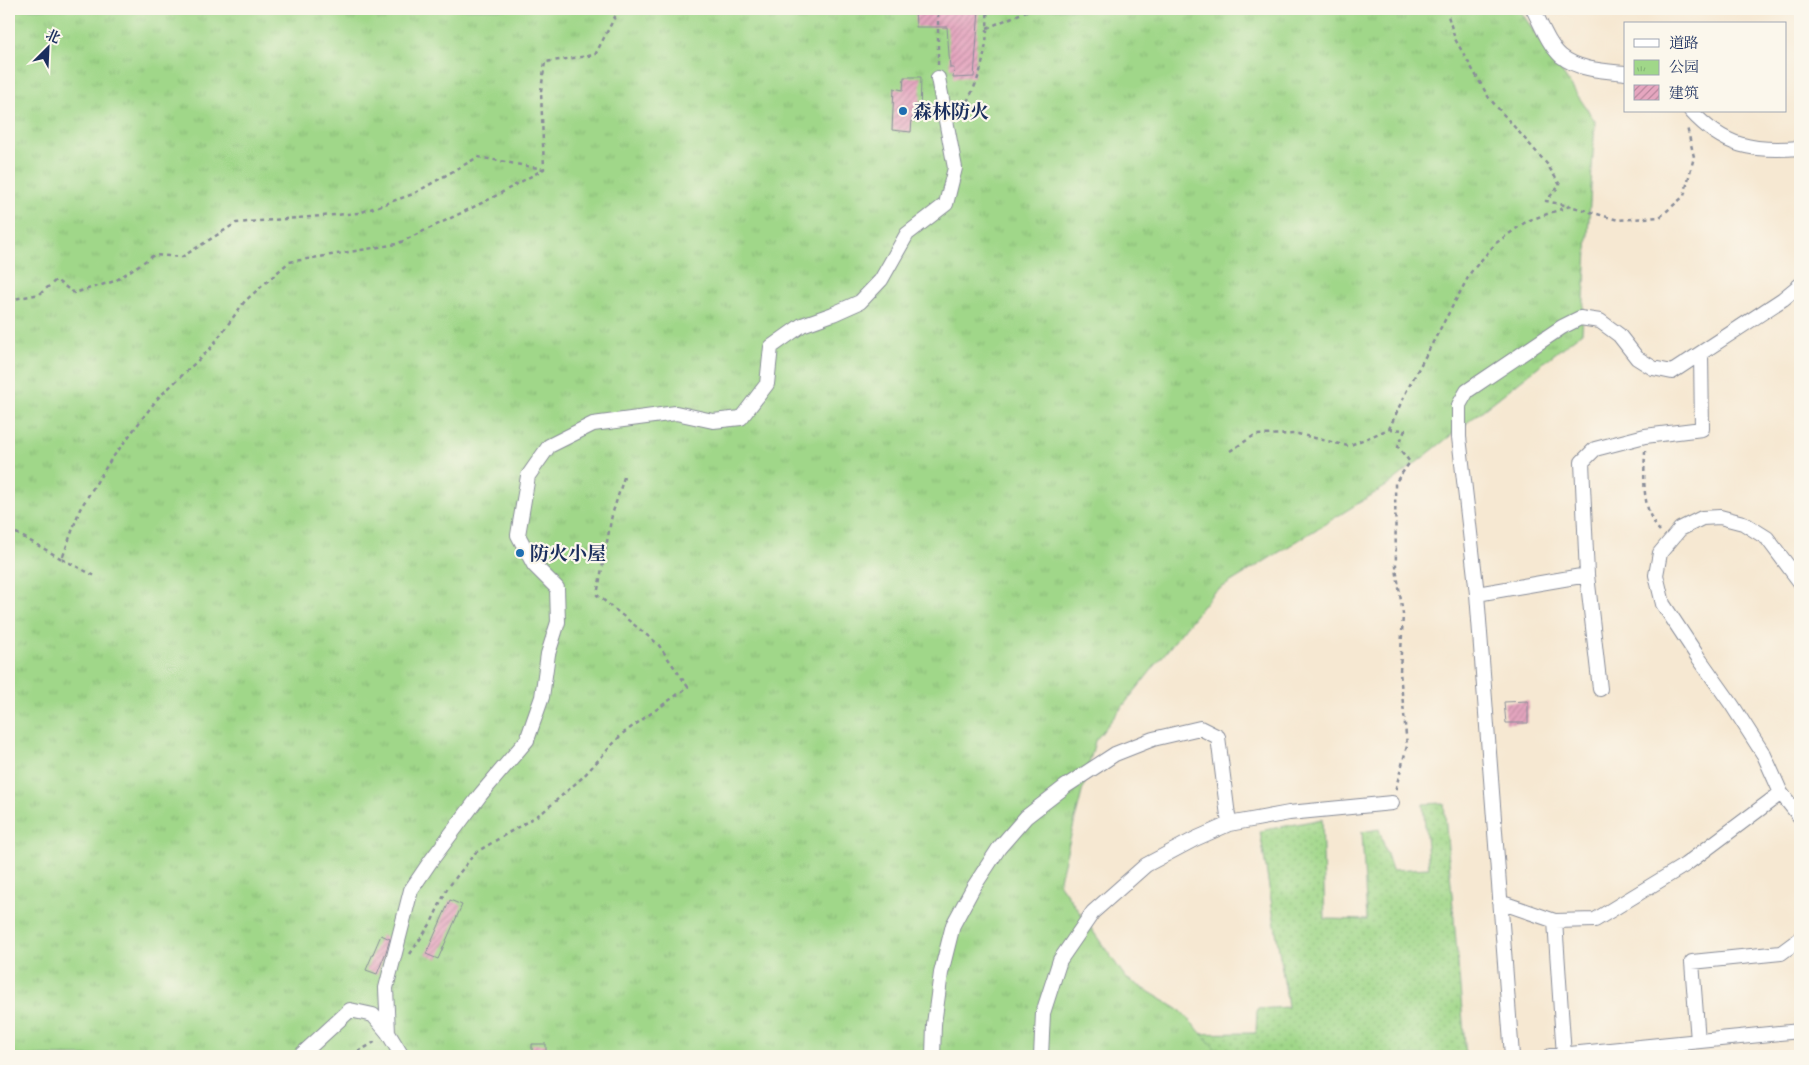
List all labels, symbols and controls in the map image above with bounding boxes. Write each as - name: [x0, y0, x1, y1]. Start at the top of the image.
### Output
- north arrow: [22, 22, 72, 72]
- legend: [1624, 22, 1786, 112]
- text: 北: [43, 26, 63, 47]
- text: 道路: [1669, 34, 1699, 52]
- text: 公园: [1669, 58, 1699, 76]
- text: 建筑: [1669, 84, 1699, 102]
- place label: 森林防火: [913, 100, 989, 123]
- marker: 森林防火: [897, 105, 909, 117]
- place label: 防火小屋: [530, 542, 606, 565]
- marker: 防火小屋: [514, 547, 526, 559]

